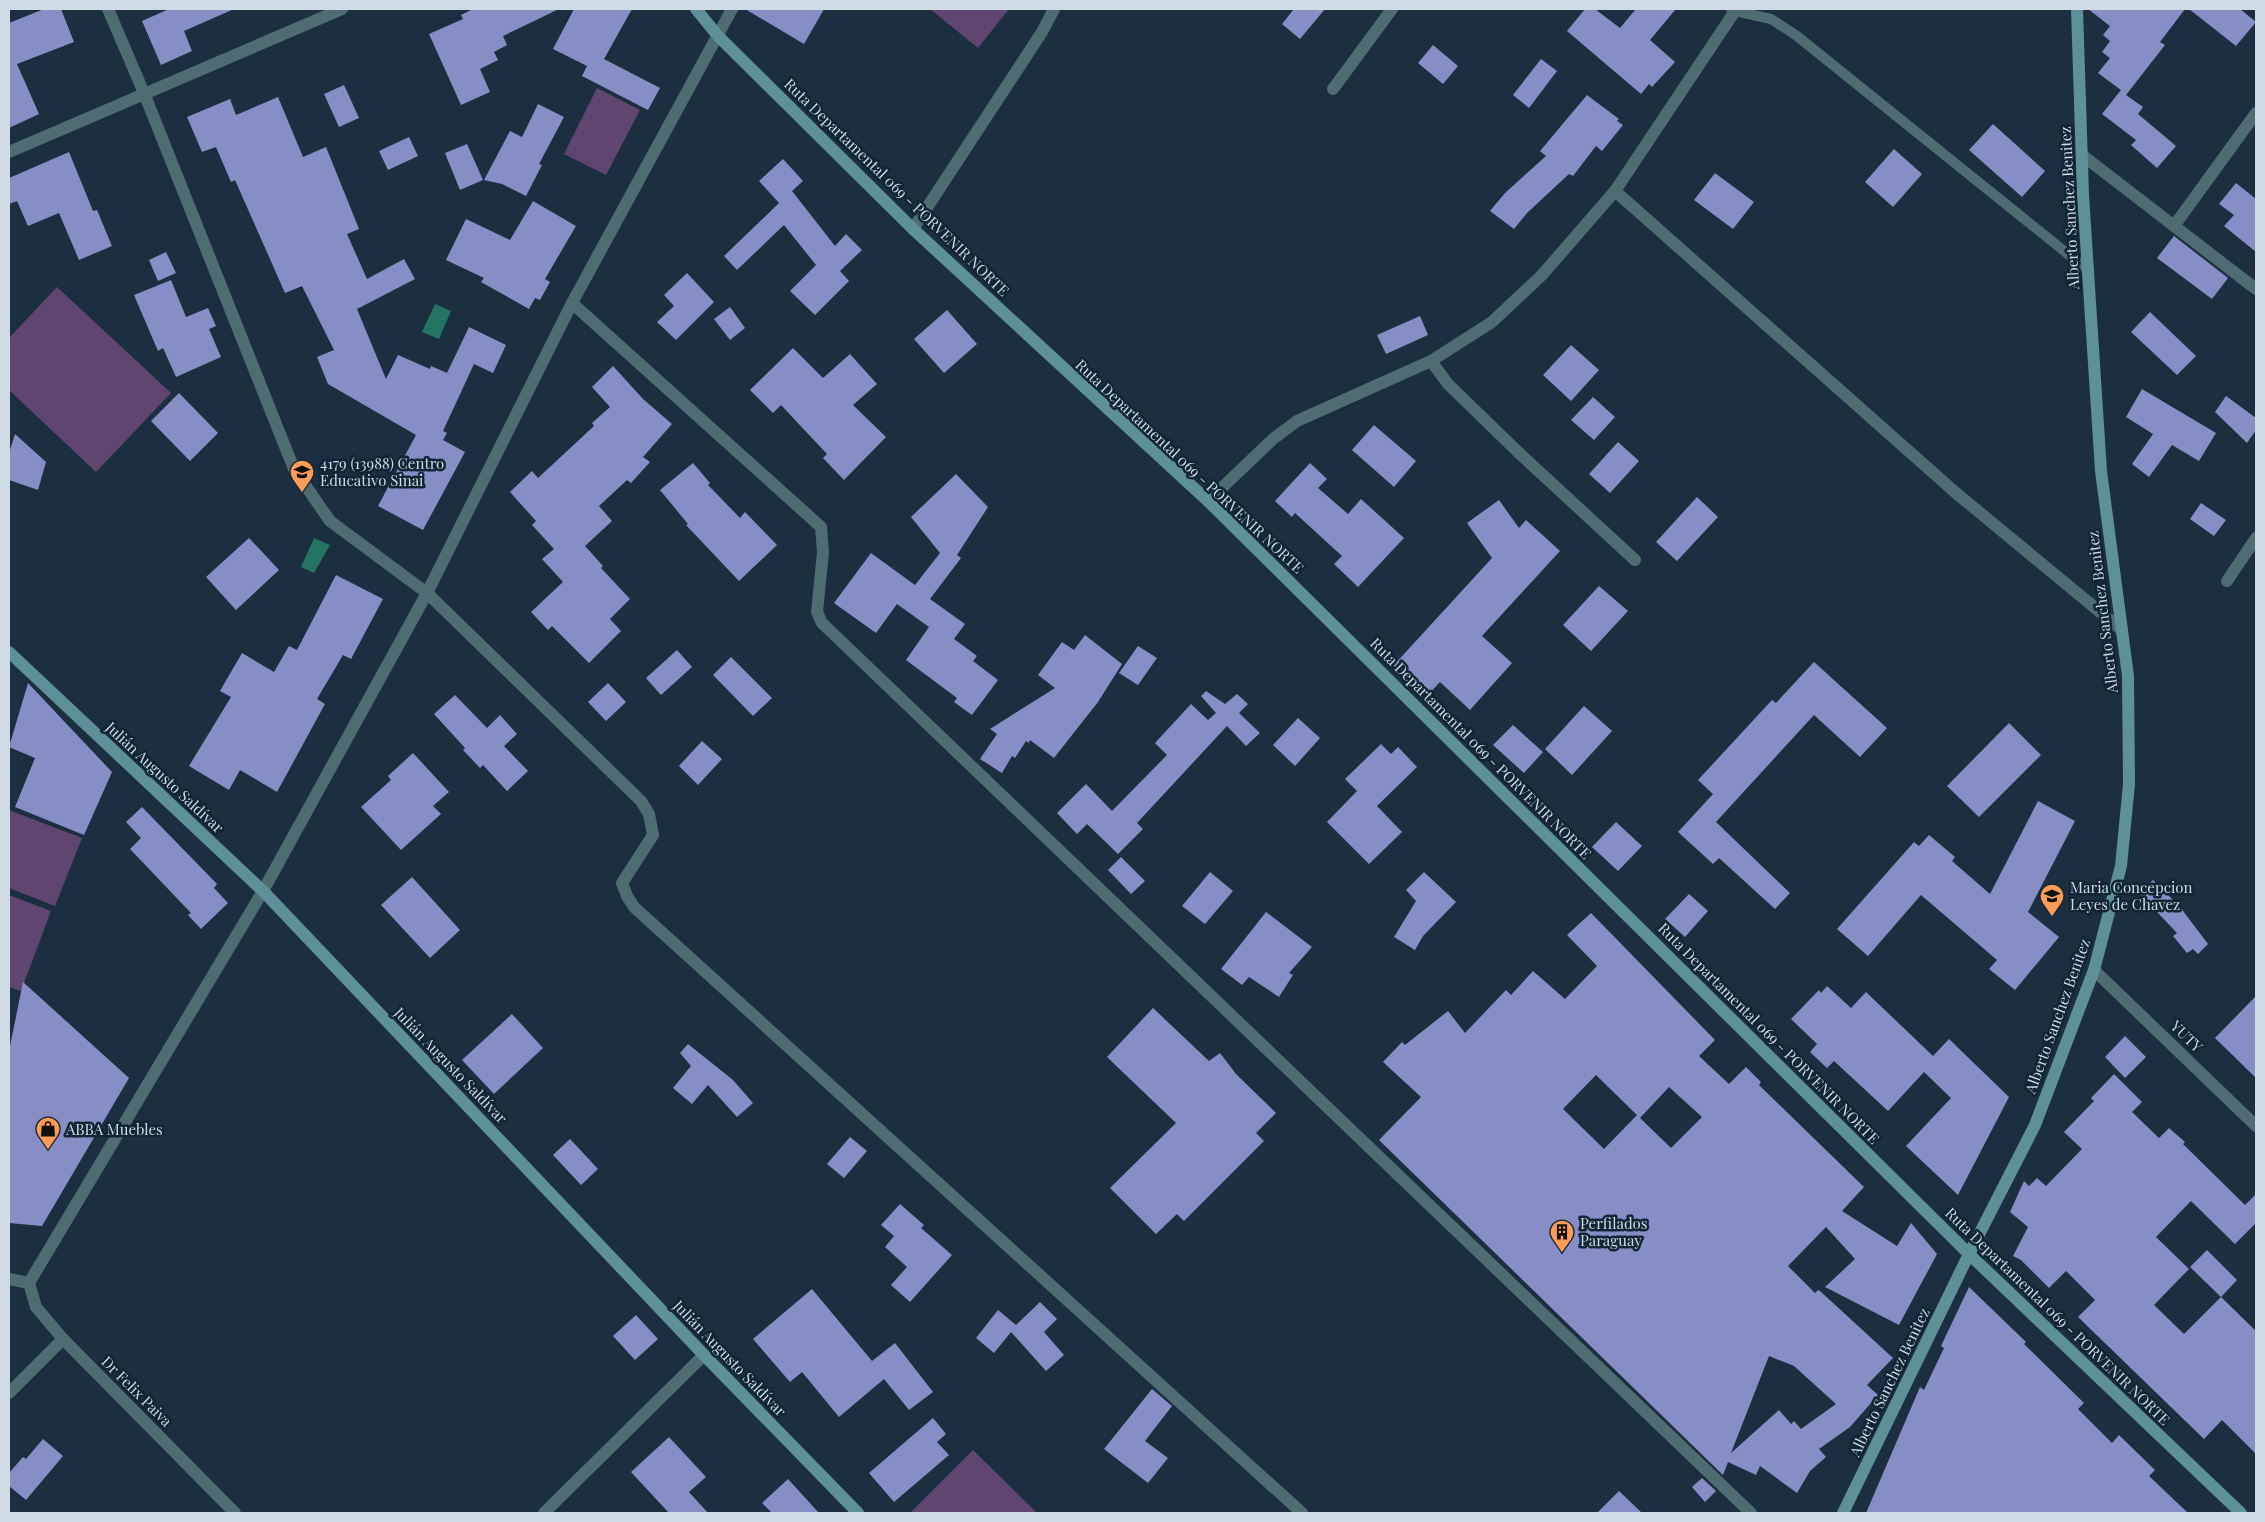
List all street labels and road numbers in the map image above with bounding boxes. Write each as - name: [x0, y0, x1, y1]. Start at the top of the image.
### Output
- street label: Ruta Departamental 069 - PORVENIR NORTE: [780, 74, 1014, 300]
- street label: Alberto Sanchez Benitez: [2055, 126, 2083, 291]
- street label: Ruta Departamental 069 - PORVENIR NORTE: [1072, 355, 1308, 577]
- street label: Alberto Sanchez Benitez: [2082, 530, 2122, 695]
- street label: Ruta Departamental 069 - PORVENIR NORTE: [1366, 633, 1596, 863]
- street label: Julián Augusto Saldívar: [101, 716, 228, 837]
- street label: Ruta Departamental 069 - PORVENIR NORTE: [1654, 918, 1884, 1148]
- street label: Alberto Sanchez Benitez: [2019, 936, 2094, 1097]
- street label: Julián Augusto Saldívar: [390, 1002, 512, 1128]
- street label: YUTY: [2166, 1015, 2207, 1056]
- street label: Ruta Departamental 069 - PORVENIR NORTE: [1941, 1203, 2175, 1429]
- street label: Julián Augusto Saldívar: [669, 1295, 791, 1421]
- street label: Alberto Sanchez Benitez: [1844, 1304, 1934, 1461]
- street label: Dr Felix Paiva: [97, 1351, 177, 1431]

